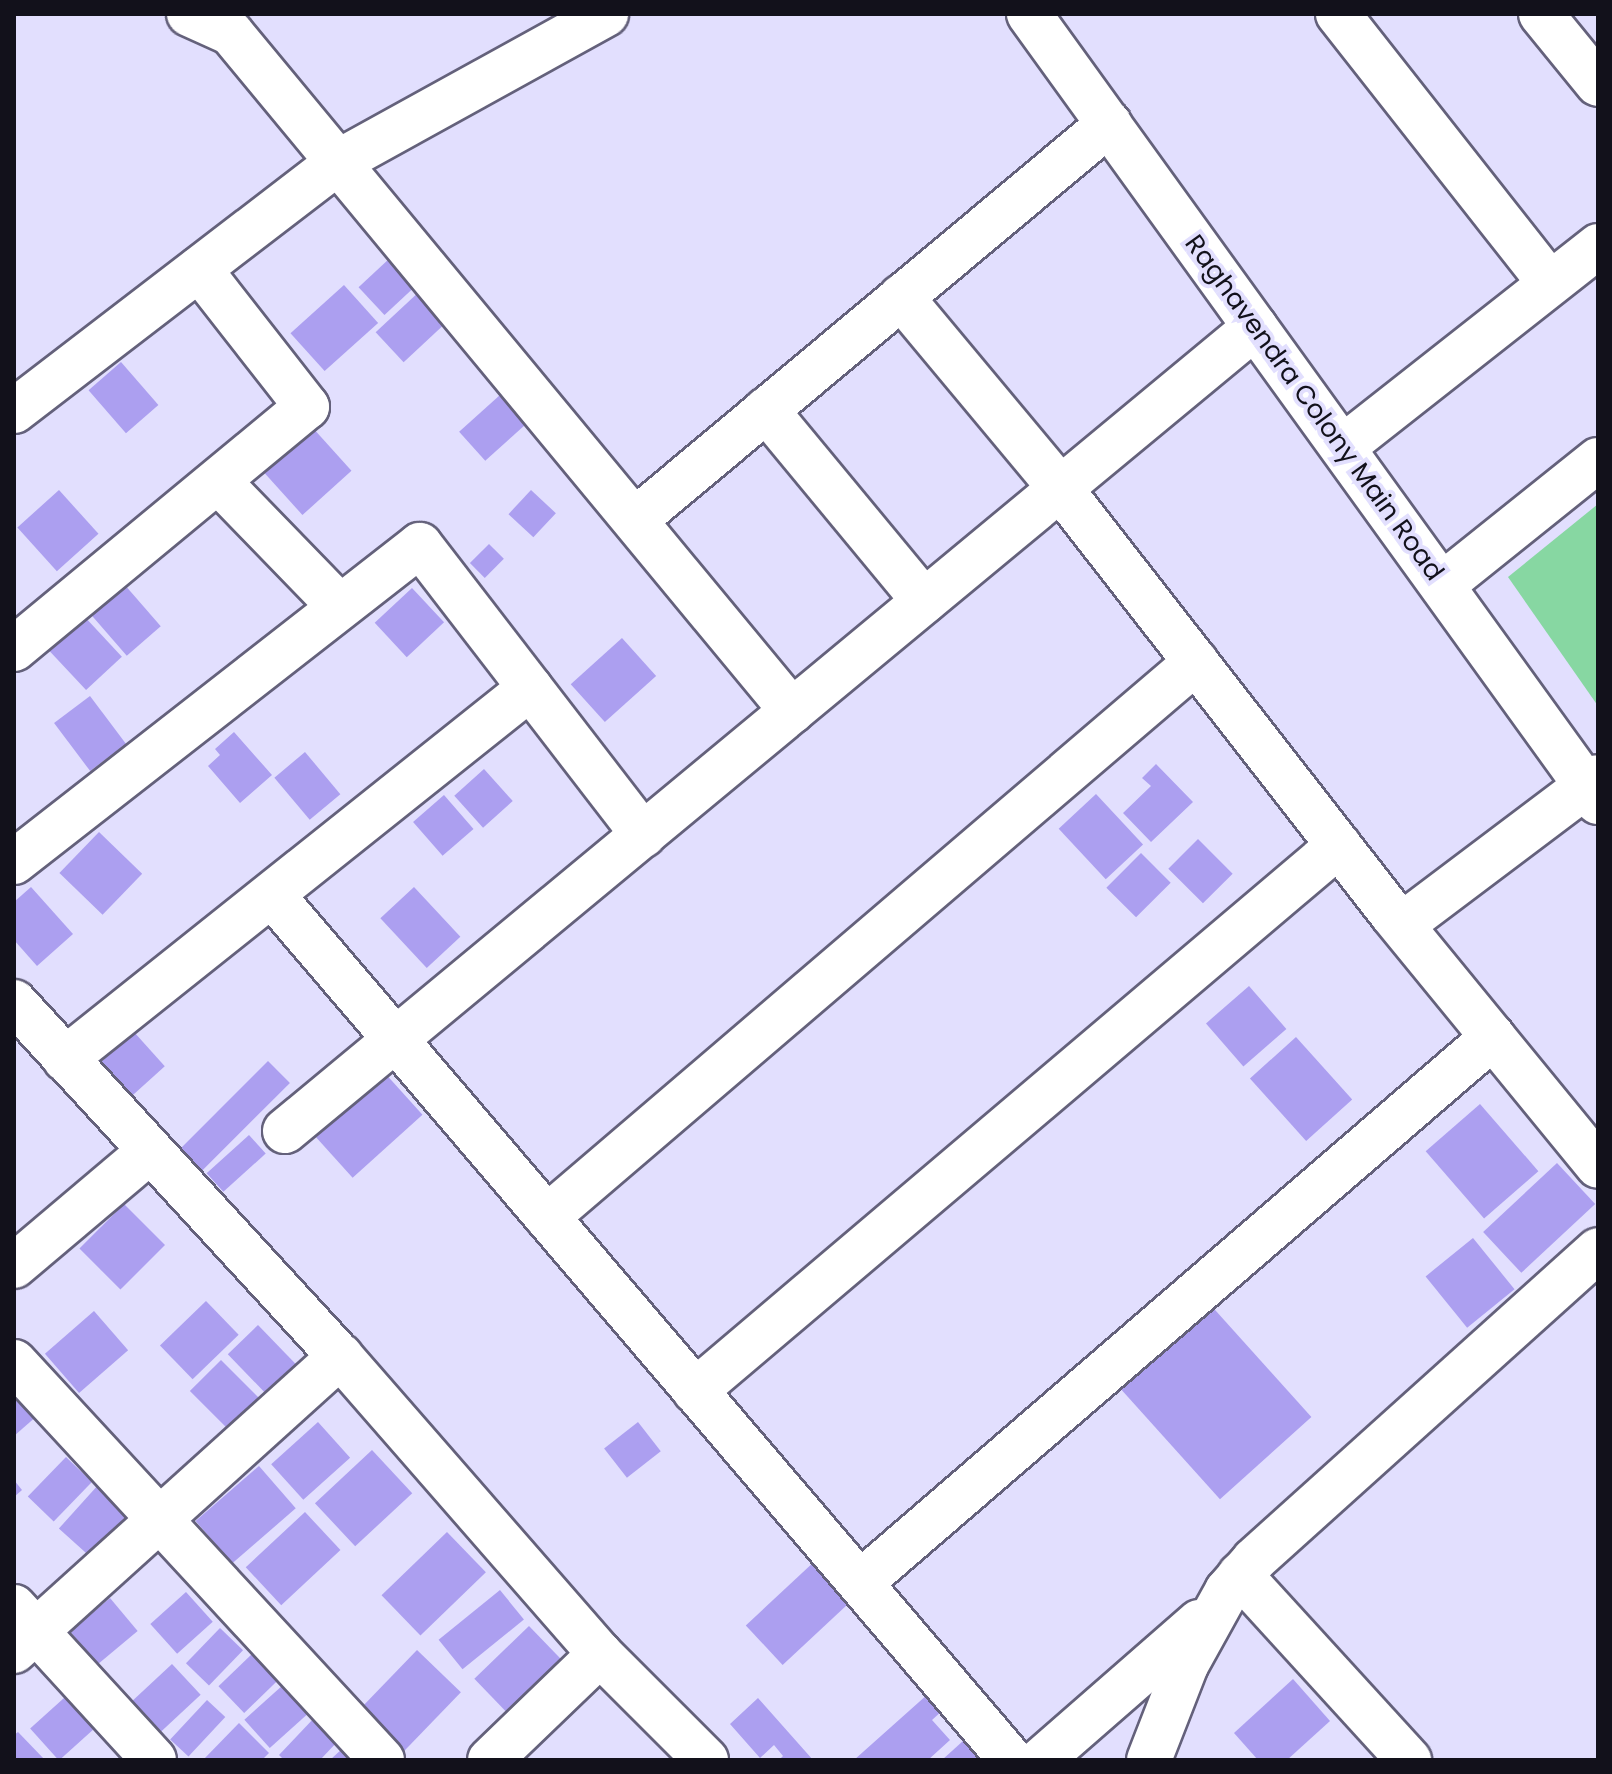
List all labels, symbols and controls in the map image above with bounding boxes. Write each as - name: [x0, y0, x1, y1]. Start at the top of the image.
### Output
- street label: Raghavendra Colony Main Road: [1178, 229, 1450, 587]

